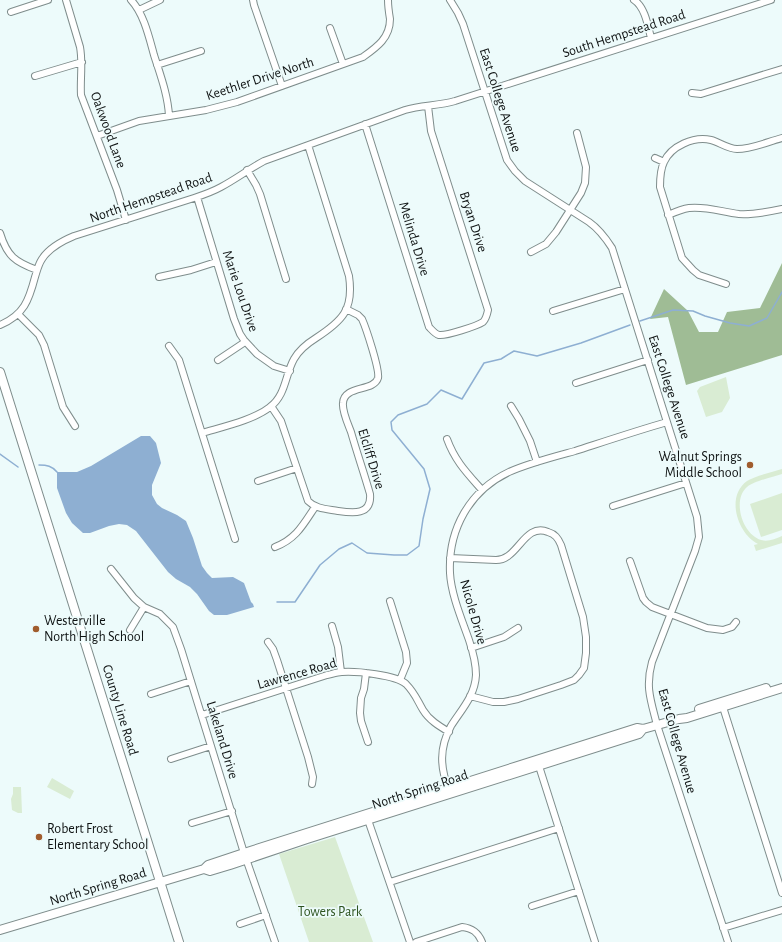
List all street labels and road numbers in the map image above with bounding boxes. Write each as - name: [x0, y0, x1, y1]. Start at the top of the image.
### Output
- street label: South Hempstead Road: [561, 8, 687, 60]
- street label: East College Avenue: [477, 46, 523, 154]
- street label: Keethler Drive North: [204, 55, 316, 103]
- street label: Oakwood Lane: [88, 90, 128, 170]
- street label: North Hempstead Road: [88, 170, 214, 226]
- street label: Bryan Drive: [457, 190, 489, 254]
- street label: Melinda Drive: [396, 200, 432, 278]
- street label: Marie Lou Drive: [220, 249, 260, 333]
- street label: East College Avenue: [646, 333, 692, 441]
- street label: Elcliff Drive: [355, 427, 387, 491]
- street label: Nicole Drive: [457, 578, 489, 646]
- street label: Lawrence Road: [256, 656, 338, 692]
- street label: County Line Road: [100, 663, 140, 757]
- street label: East College Avenue: [655, 687, 699, 795]
- street label: Lakeland Drive: [204, 699, 240, 781]
- street label: North Spring Road: [370, 768, 470, 812]
- street label: North Spring Road: [48, 866, 148, 908]

